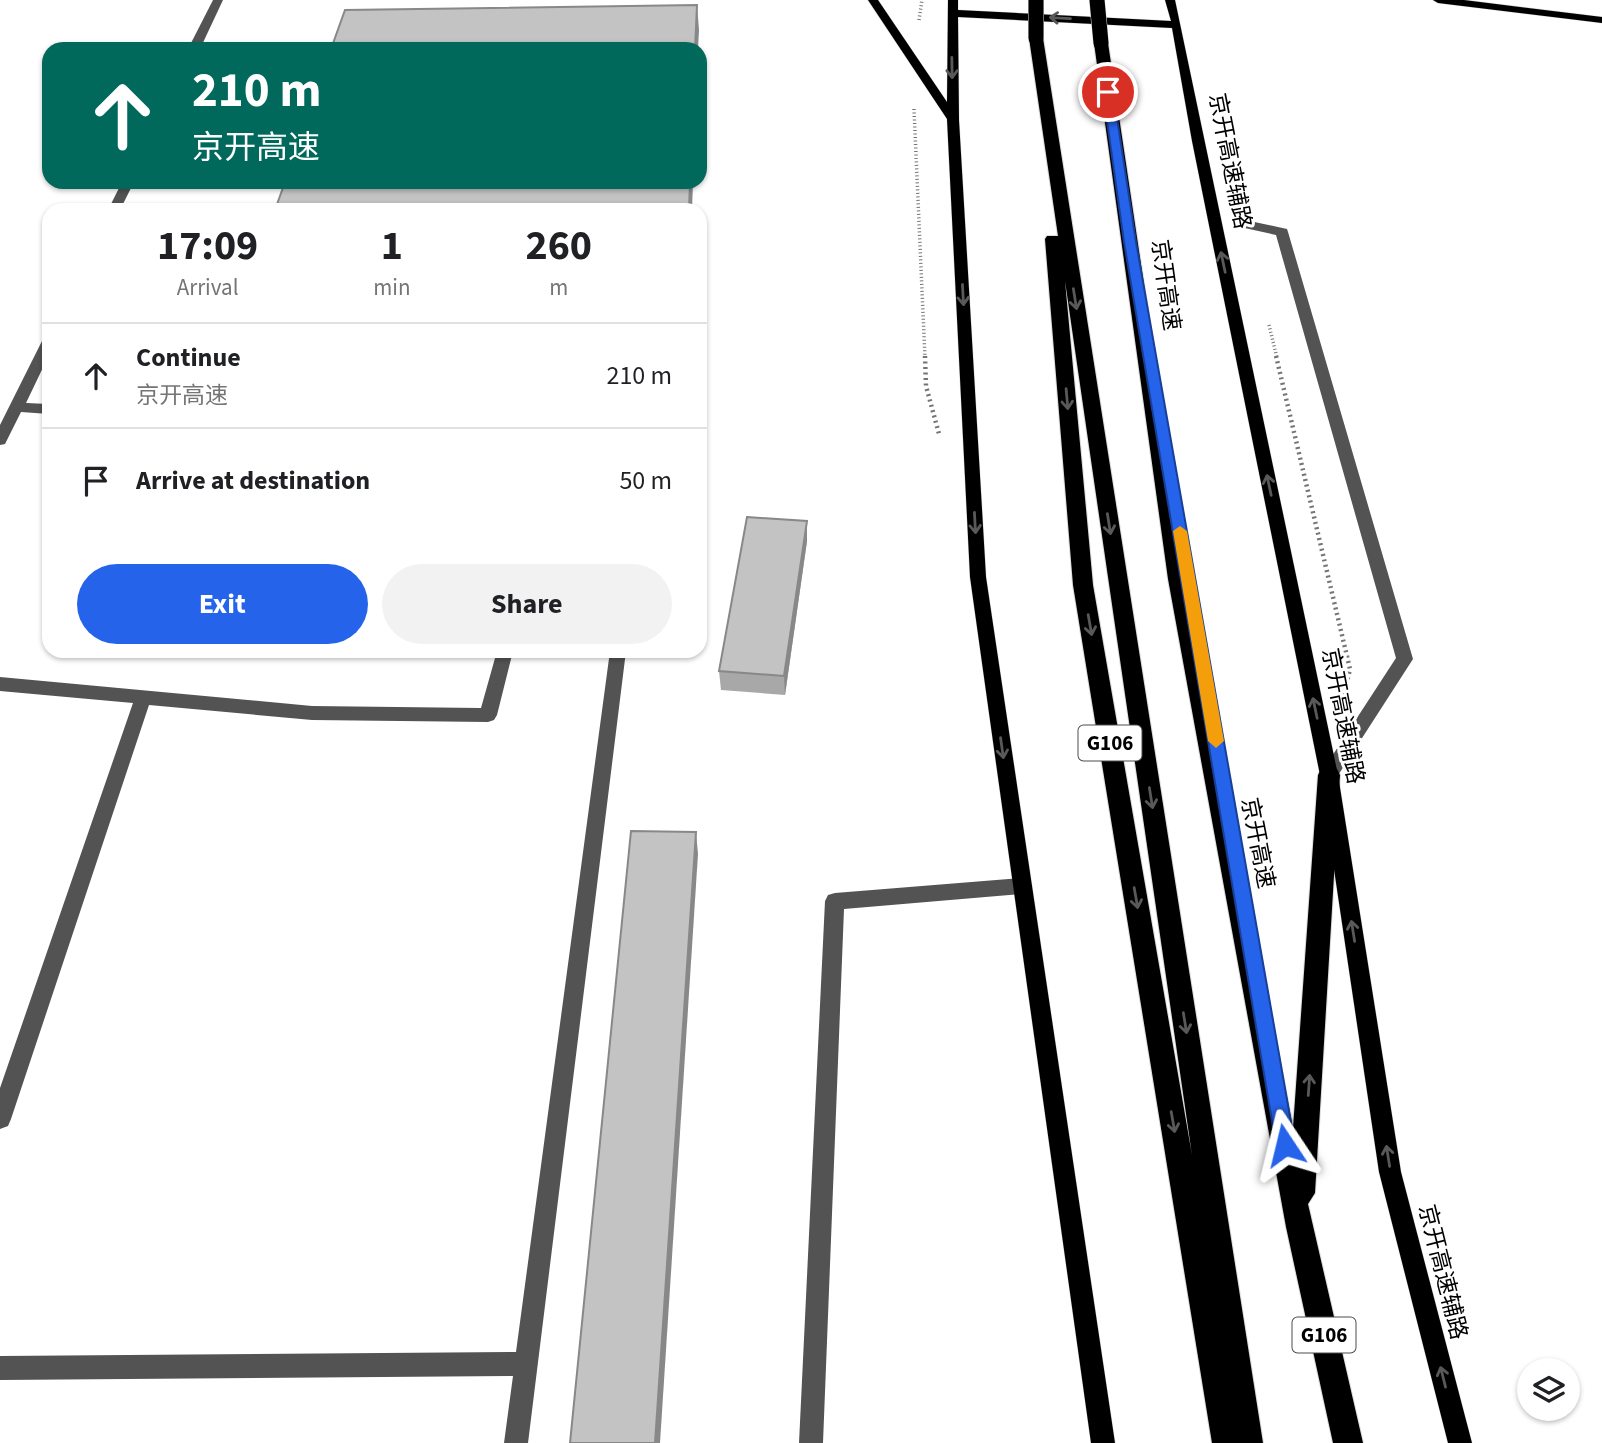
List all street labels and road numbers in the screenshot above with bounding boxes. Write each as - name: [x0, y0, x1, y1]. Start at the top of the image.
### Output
- street label: 京开高速辅路: [1201, 90, 1259, 232]
- street label: 京开高速: [1143, 237, 1189, 333]
- street label: 京开高速辅路: [1314, 645, 1372, 787]
- road number: G106: [1078, 726, 1142, 760]
- street label: 京开高速: [1233, 795, 1283, 891]
- street label: 京开高速辅路: [1410, 1201, 1476, 1343]
- road number: G106: [1292, 1318, 1356, 1352]

